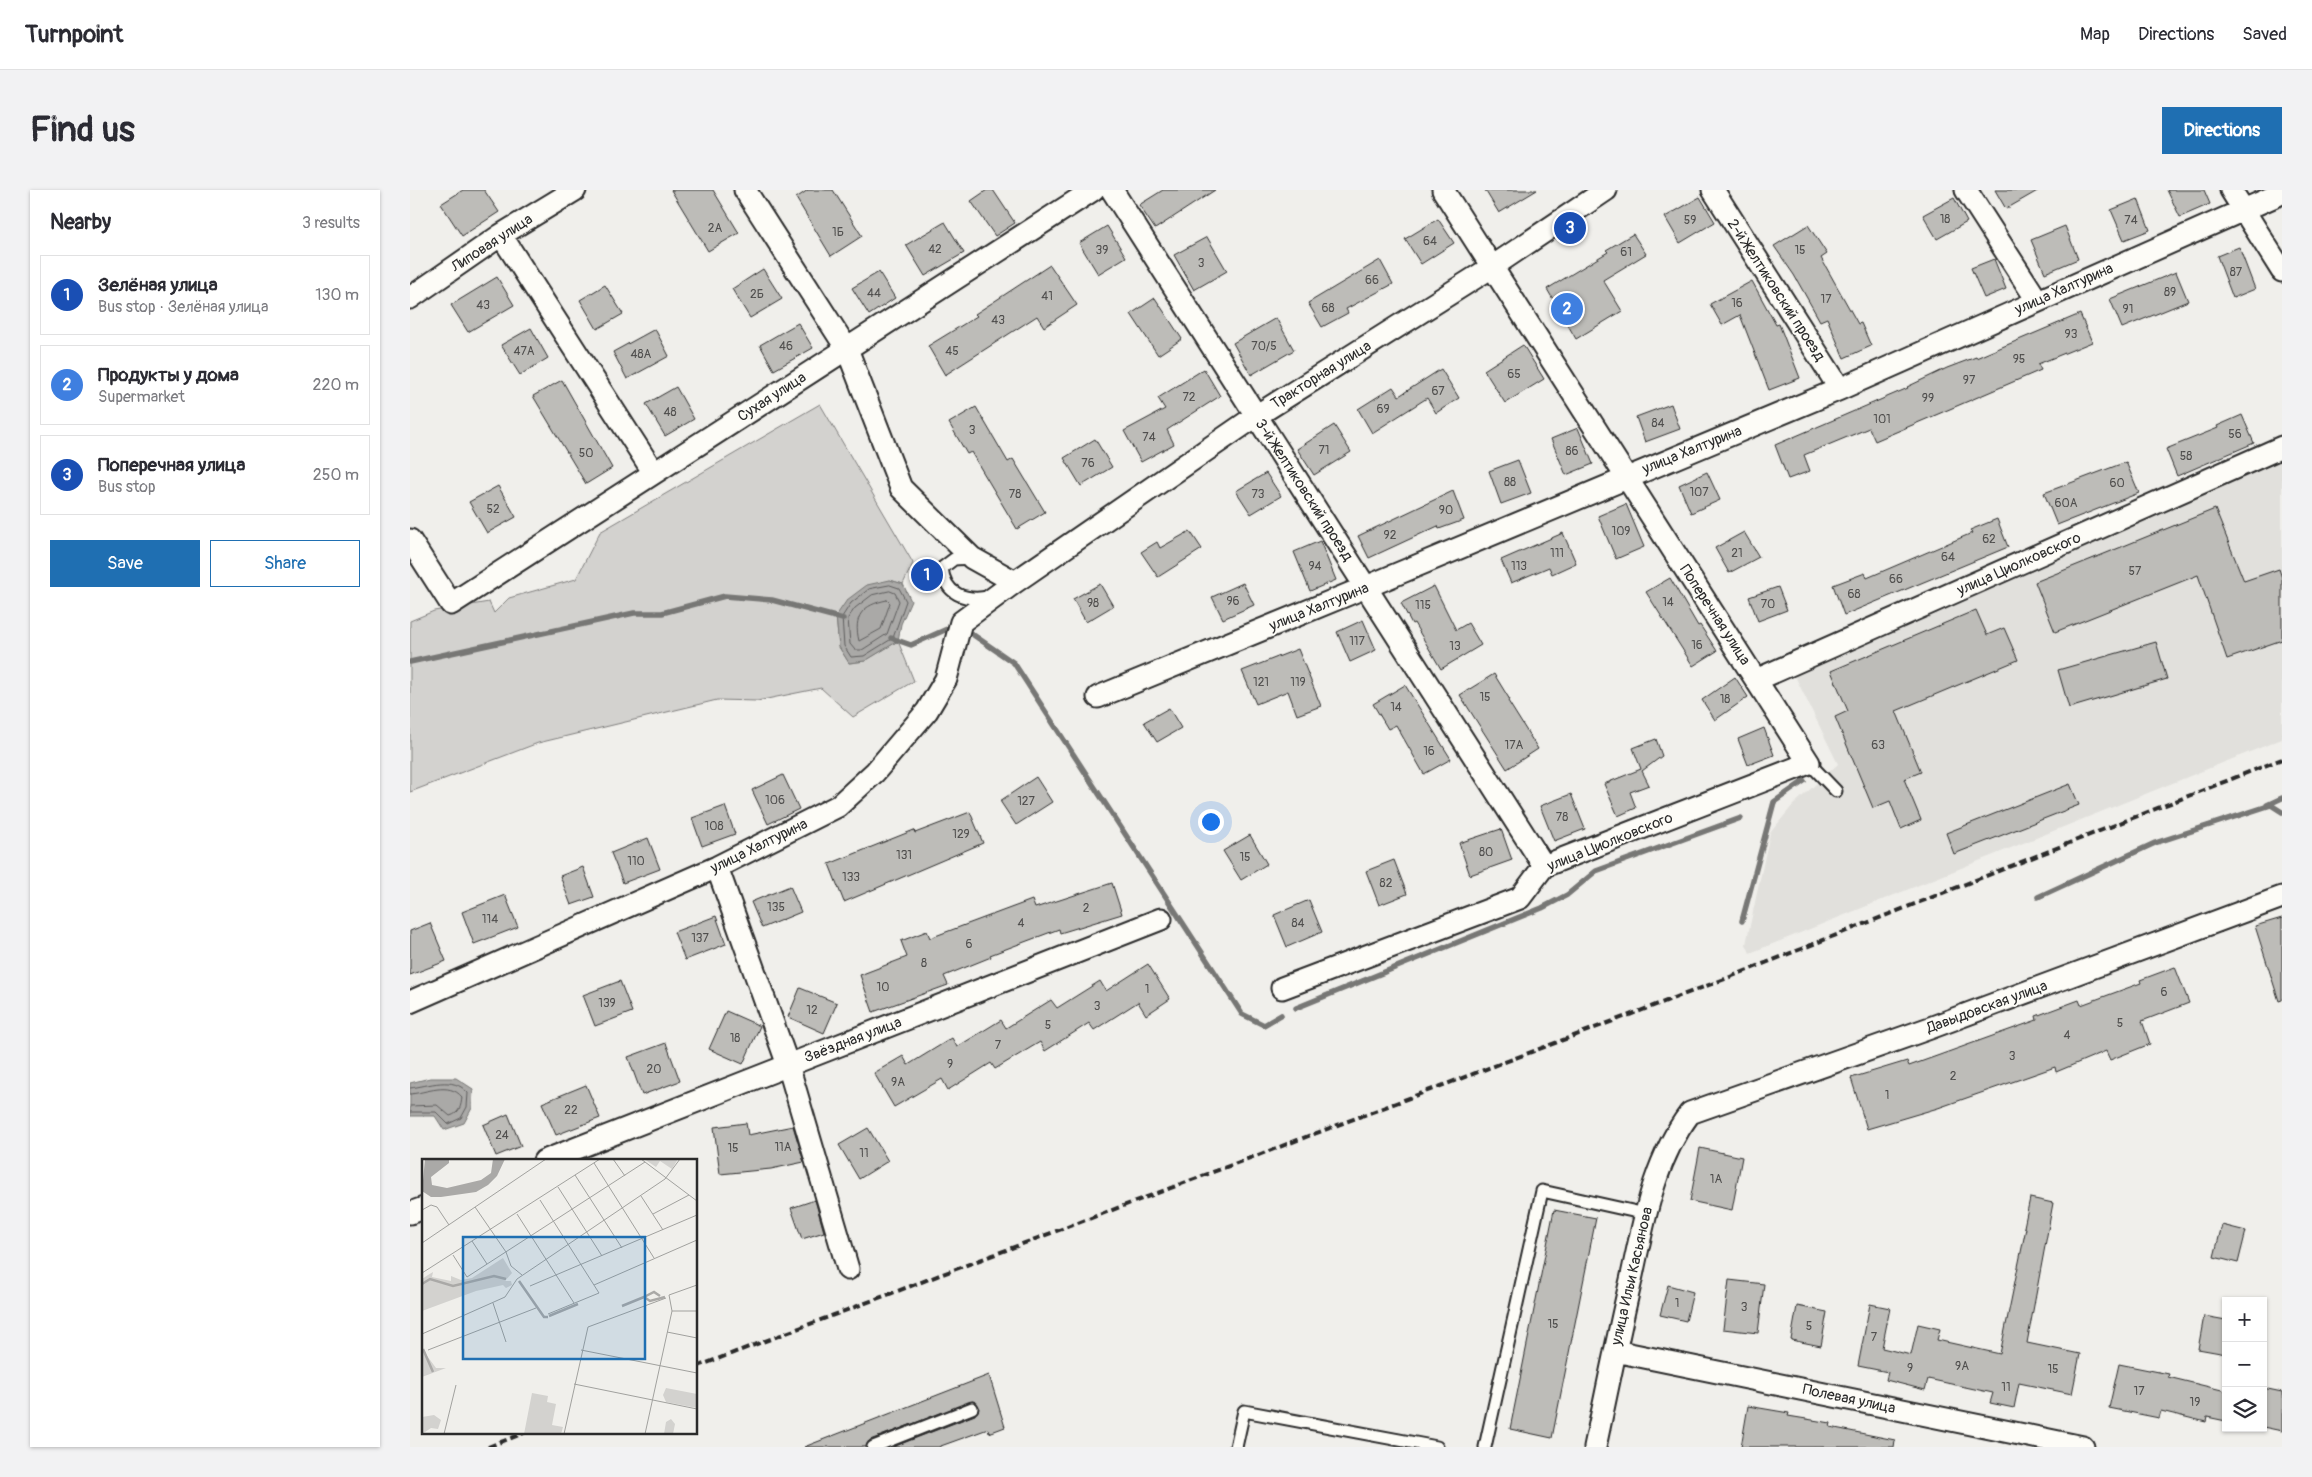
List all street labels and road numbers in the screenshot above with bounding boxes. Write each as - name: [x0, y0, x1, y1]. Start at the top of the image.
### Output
- street label: Липовая улица: [447, 210, 536, 277]
- street label: 2-й Желтиковский проезд: [1723, 215, 1829, 365]
- street label: улица Халтурина: [2011, 259, 2116, 320]
- street label: Тракторная улица: [1267, 336, 1375, 413]
- street label: Сухая улица: [734, 368, 810, 426]
- street label: 3-й Желтиковский проезд: [1251, 415, 1357, 565]
- street label: улица Халтурина: [1639, 421, 1745, 479]
- street label: улица Циолковского: [1953, 528, 2084, 600]
- street label: Поперечная улица: [1675, 561, 1755, 669]
- street label: улица Халтурина: [1266, 578, 1372, 636]
- street label: улица Циолковского: [1544, 808, 1676, 876]
- street label: улица Халтурина: [706, 814, 811, 878]
- street label: Давыдовская улица: [1923, 976, 2050, 1038]
- street label: Звёздная улица: [802, 1013, 904, 1067]
- street label: улица Ильи Касьянова: [1607, 1205, 1657, 1348]
- street label: Полевая улица: [1801, 1380, 1897, 1418]

